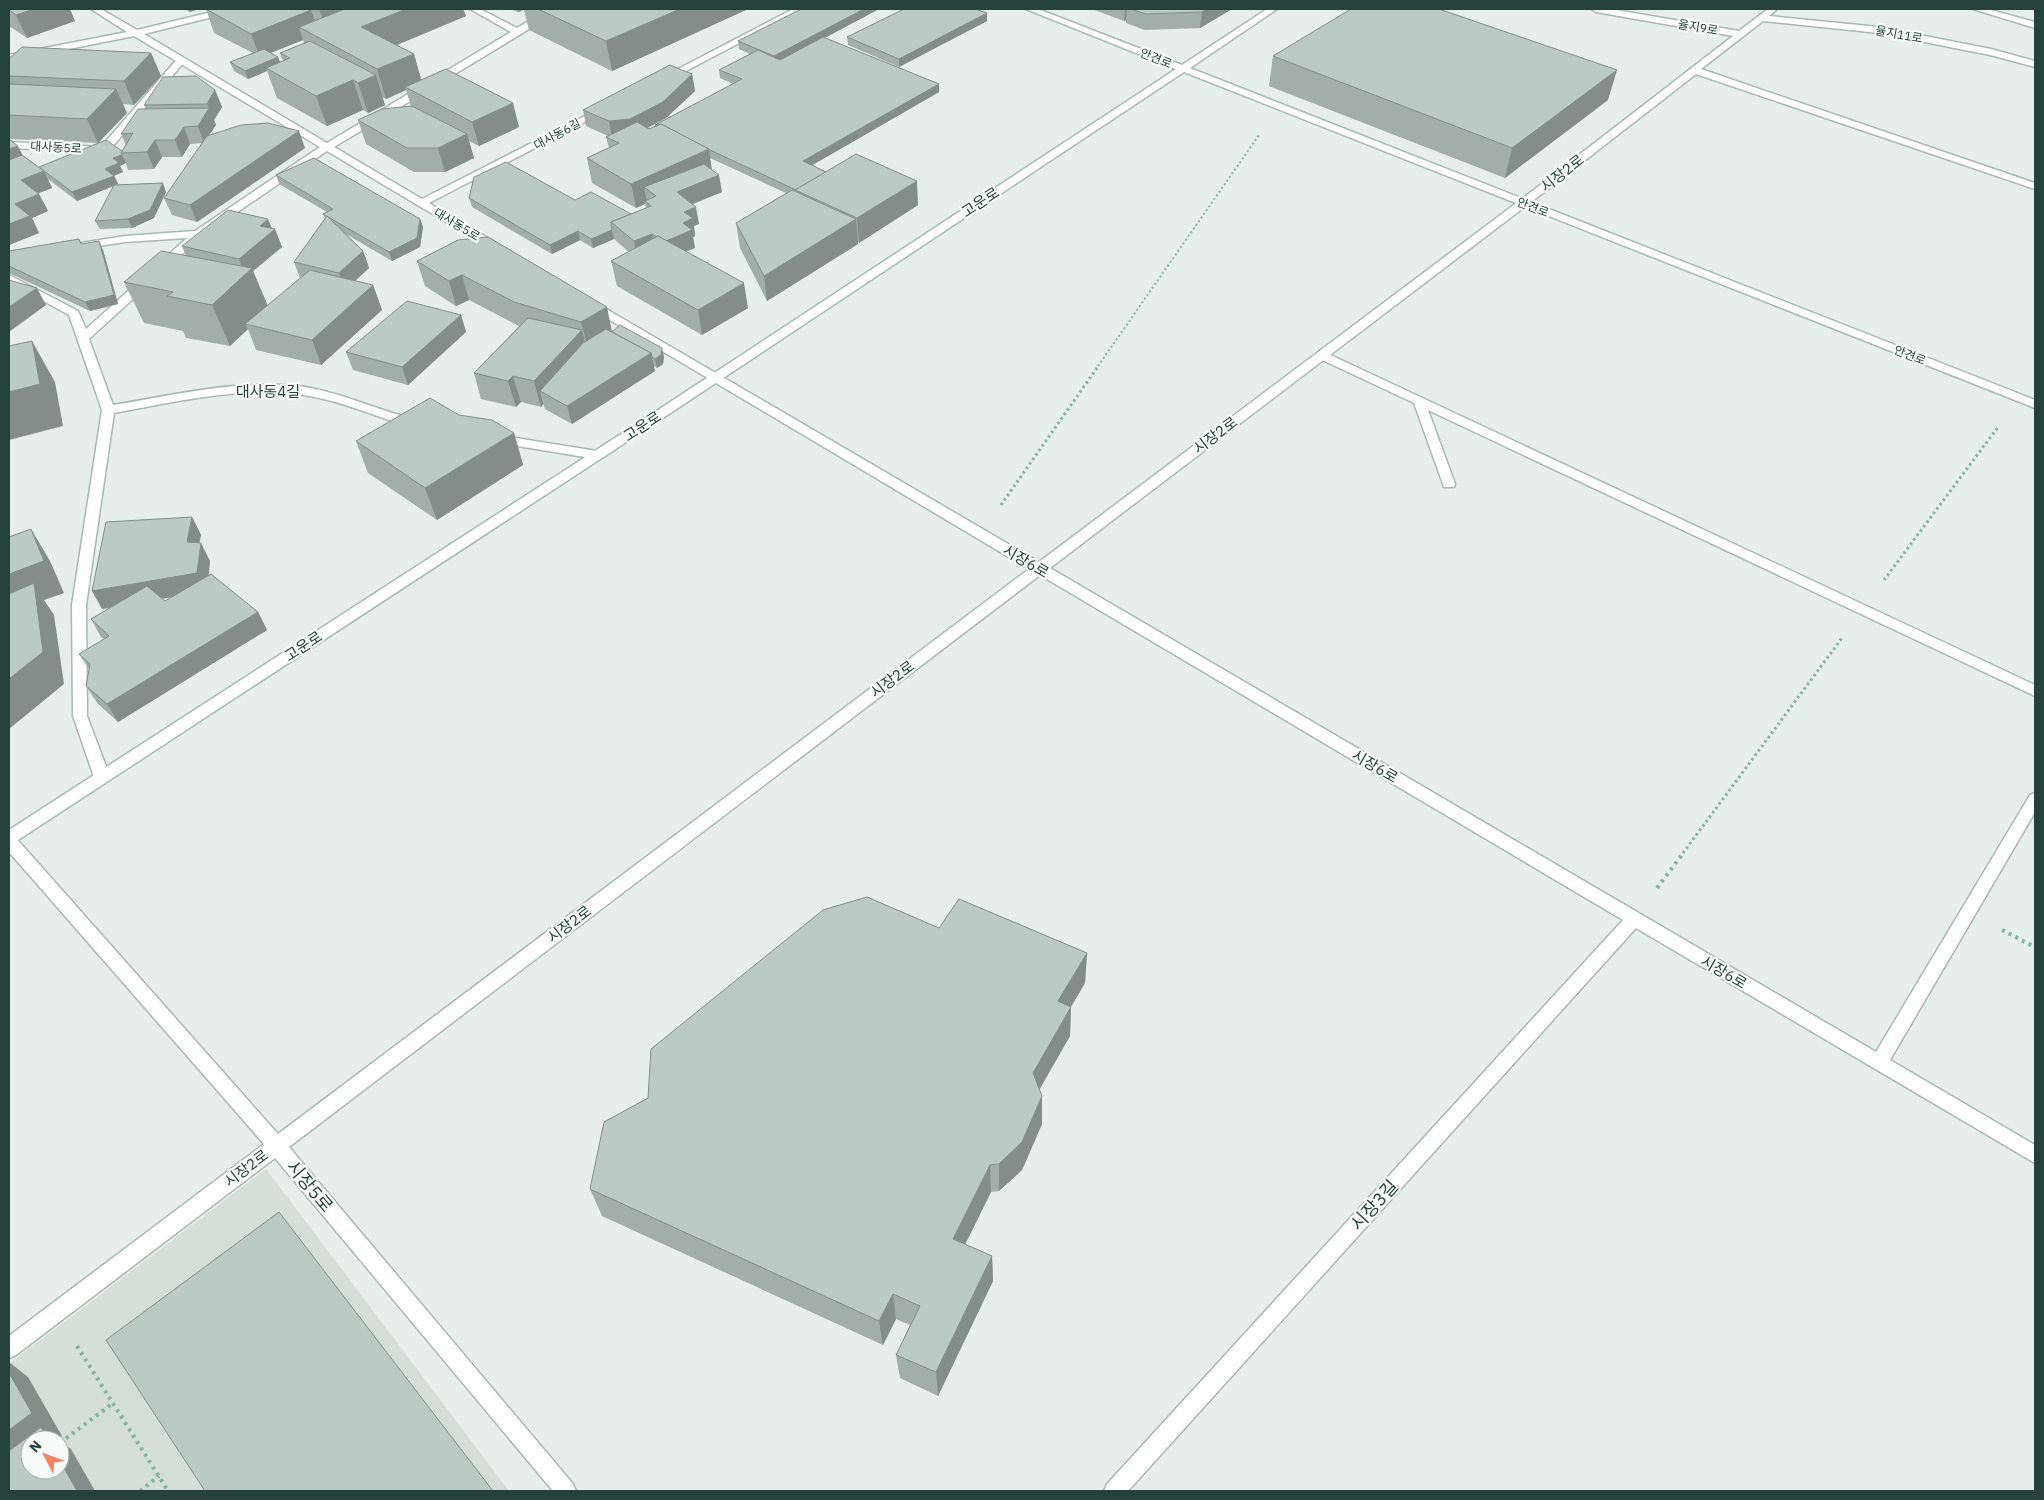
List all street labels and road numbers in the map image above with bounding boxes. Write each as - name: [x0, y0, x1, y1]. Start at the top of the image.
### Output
- street label: 율지9로: [1677, 16, 1719, 38]
- street label: 율지11로: [1874, 22, 1924, 46]
- street label: 안견로: [1138, 45, 1174, 71]
- street label: 대사동6길: [531, 115, 583, 153]
- street label: 대사동5로: [30, 138, 82, 156]
- street label: 시장2로: [1536, 150, 1588, 196]
- street label: 고운로: [957, 183, 1003, 221]
- street label: 안견로: [1515, 194, 1551, 220]
- street label: 대사동5로: [431, 204, 483, 244]
- street label: 안견로: [1892, 342, 1928, 368]
- street label: 대사동4길: [236, 382, 300, 401]
- street label: 고운로: [619, 407, 665, 445]
- street label: 시장2로: [1189, 412, 1241, 458]
- street label: 시장6로: [999, 540, 1053, 582]
- street label: 고운로: [280, 627, 326, 665]
- street label: 시장2로: [866, 656, 918, 702]
- street label: 시장6로: [1348, 745, 1402, 787]
- street label: 시장2로: [543, 901, 595, 947]
- street label: 시장6로: [1697, 951, 1751, 993]
- street label: 시장2로: [220, 1145, 272, 1191]
- street label: 시장5로: [282, 1155, 338, 1217]
- street label: 시장3길: [1345, 1175, 1403, 1235]

